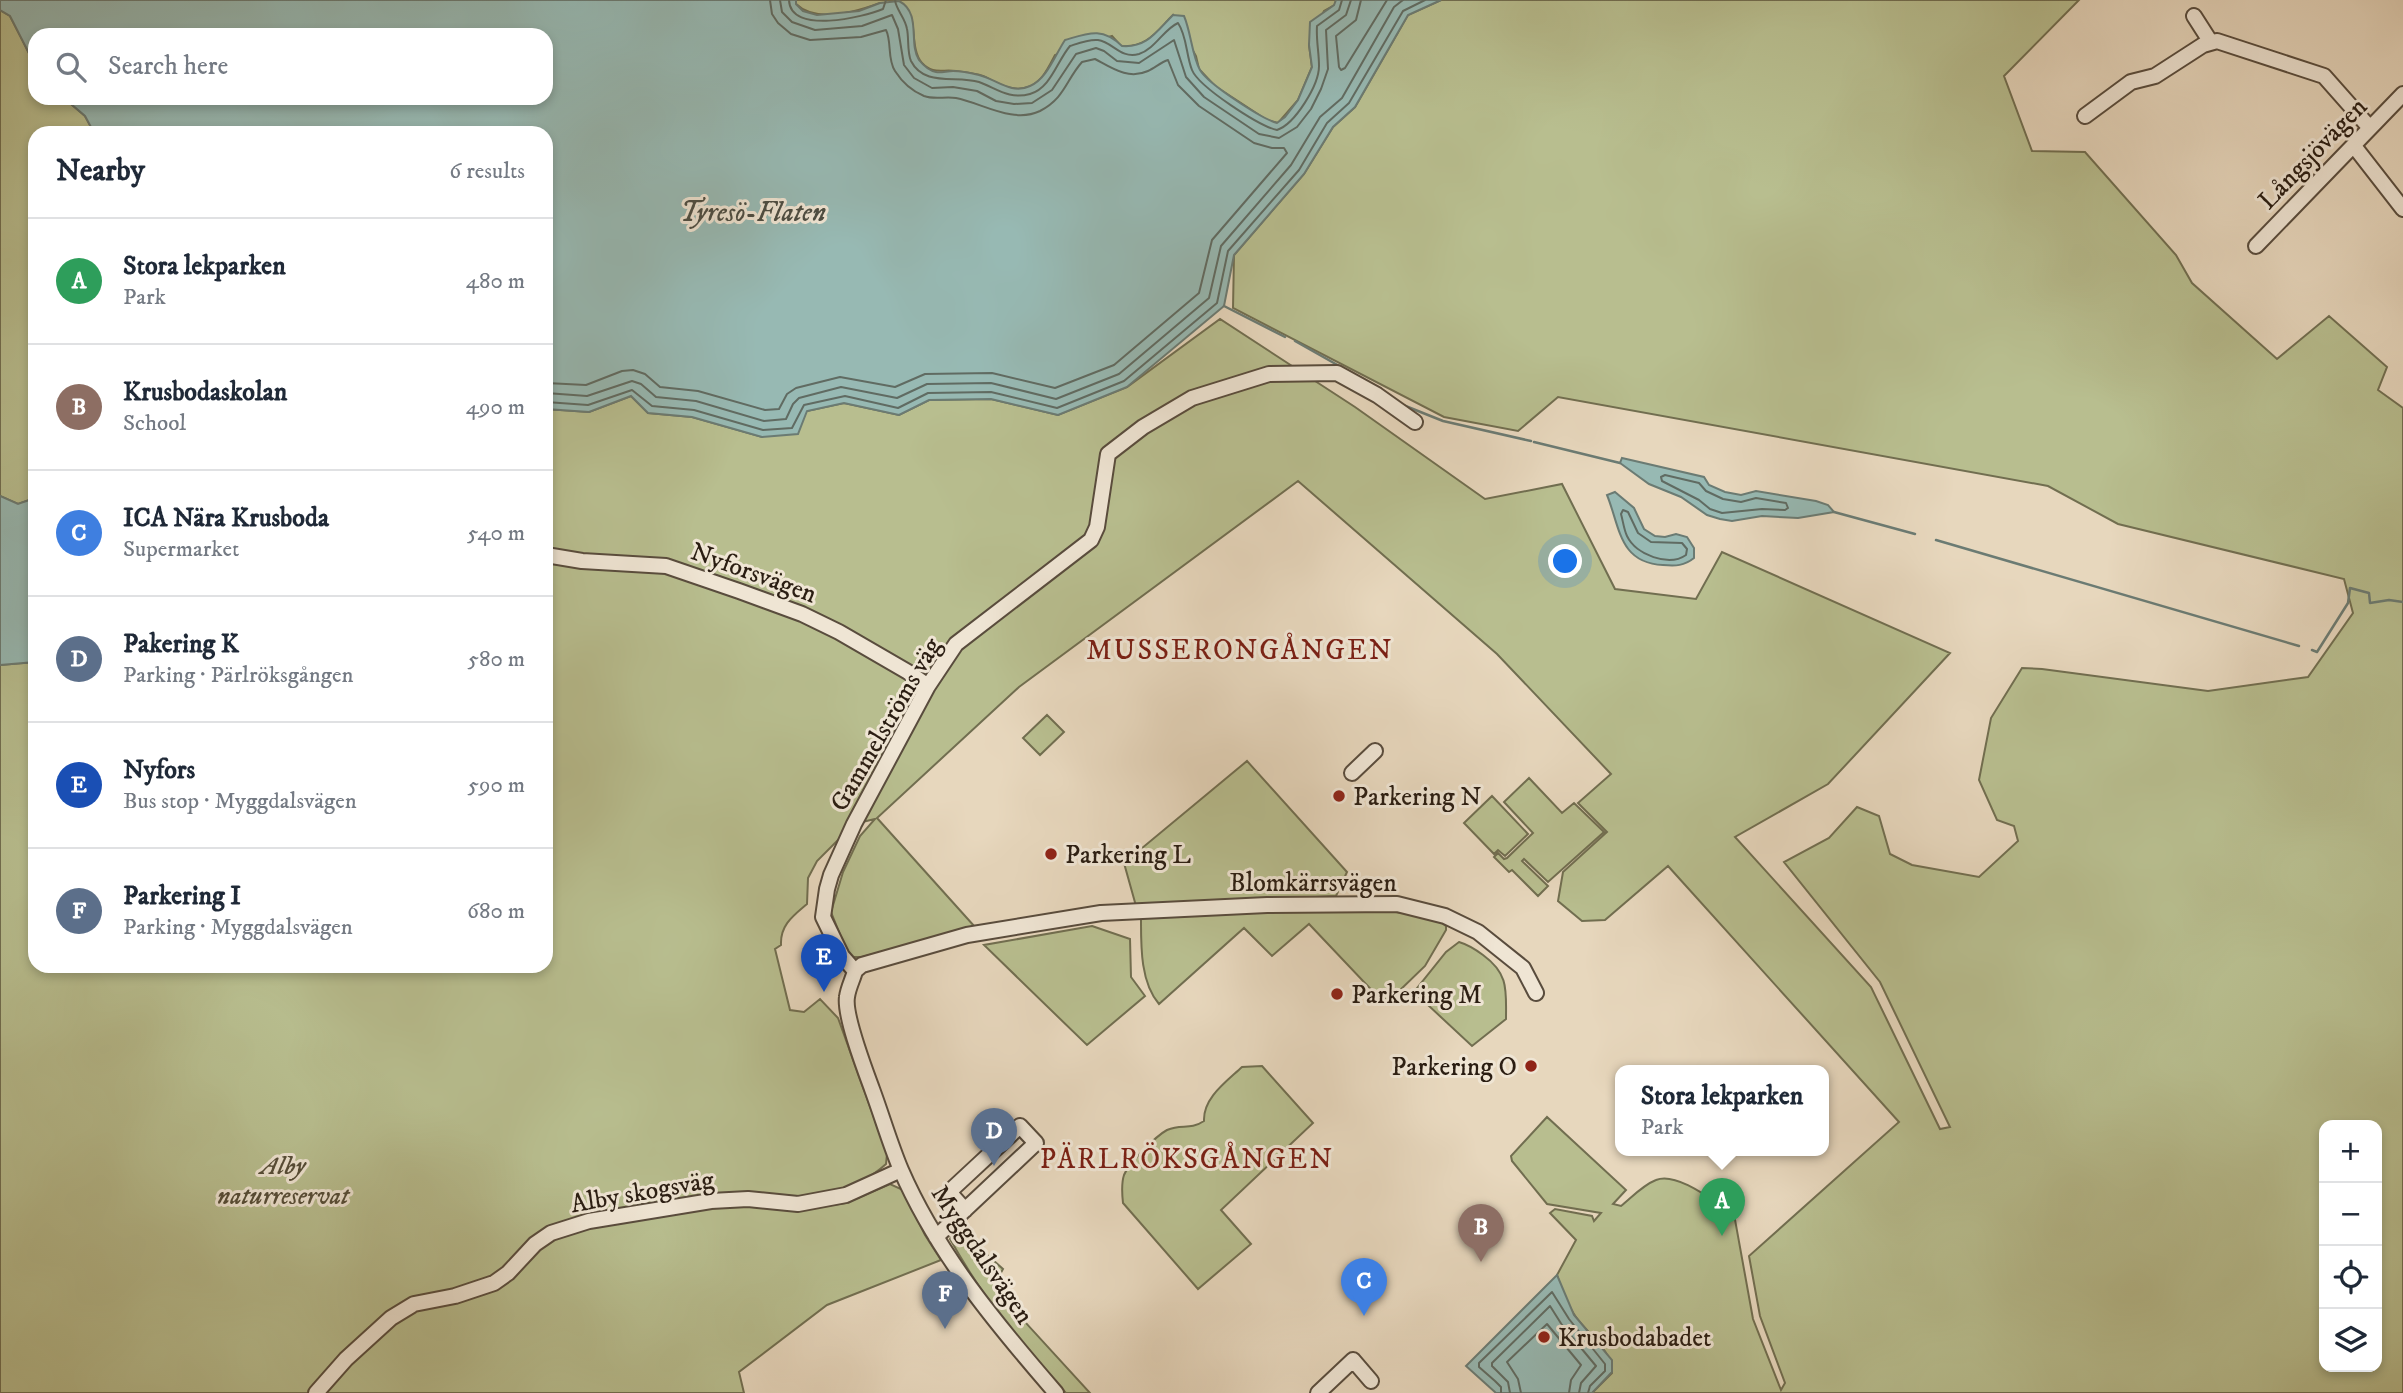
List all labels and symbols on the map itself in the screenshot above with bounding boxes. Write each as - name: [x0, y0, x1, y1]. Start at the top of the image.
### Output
- street label: Långsjövägen: [2251, 91, 2375, 217]
- water label: Tyresö-Flaten: [680, 195, 826, 230]
- street label: Nyforsvägen: [686, 535, 821, 612]
- your location: [1548, 544, 1582, 578]
- street label: Gammelströms väg: [823, 632, 950, 817]
- district label: MUSSERONGÅNGEN: [1086, 632, 1394, 668]
- place label: Parkering N: [1353, 781, 1482, 814]
- marker: Parkering N: [1331, 788, 1347, 804]
- place label: Parkering L: [1065, 839, 1191, 872]
- marker: Parkering L: [1043, 846, 1059, 862]
- street label: Blomkärrsvägen: [1229, 867, 1397, 900]
- pin: E: [801, 934, 847, 992]
- place label: Parkering M: [1351, 979, 1482, 1012]
- marker: Parkering M: [1329, 986, 1345, 1002]
- place label: Parkering O: [1391, 1051, 1517, 1084]
- marker: Parkering O: [1523, 1058, 1539, 1074]
- pin: D: [971, 1108, 1017, 1166]
- district label: PÄRLRÖKSGÅNGEN: [1040, 1141, 1334, 1177]
- park label: Alby naturreservat: [217, 1150, 351, 1213]
- street label: Alby skogsväg: [568, 1164, 717, 1221]
- pin: A: [1699, 1178, 1745, 1236]
- street label: Myggdalsvägen: [923, 1179, 1041, 1331]
- pin: B: [1458, 1204, 1504, 1262]
- pin: C: [1341, 1258, 1387, 1316]
- pin: F: [922, 1271, 968, 1329]
- place label: Krusbodabadet: [1558, 1322, 1711, 1355]
- marker: Krusbodabadet: [1536, 1329, 1552, 1345]

